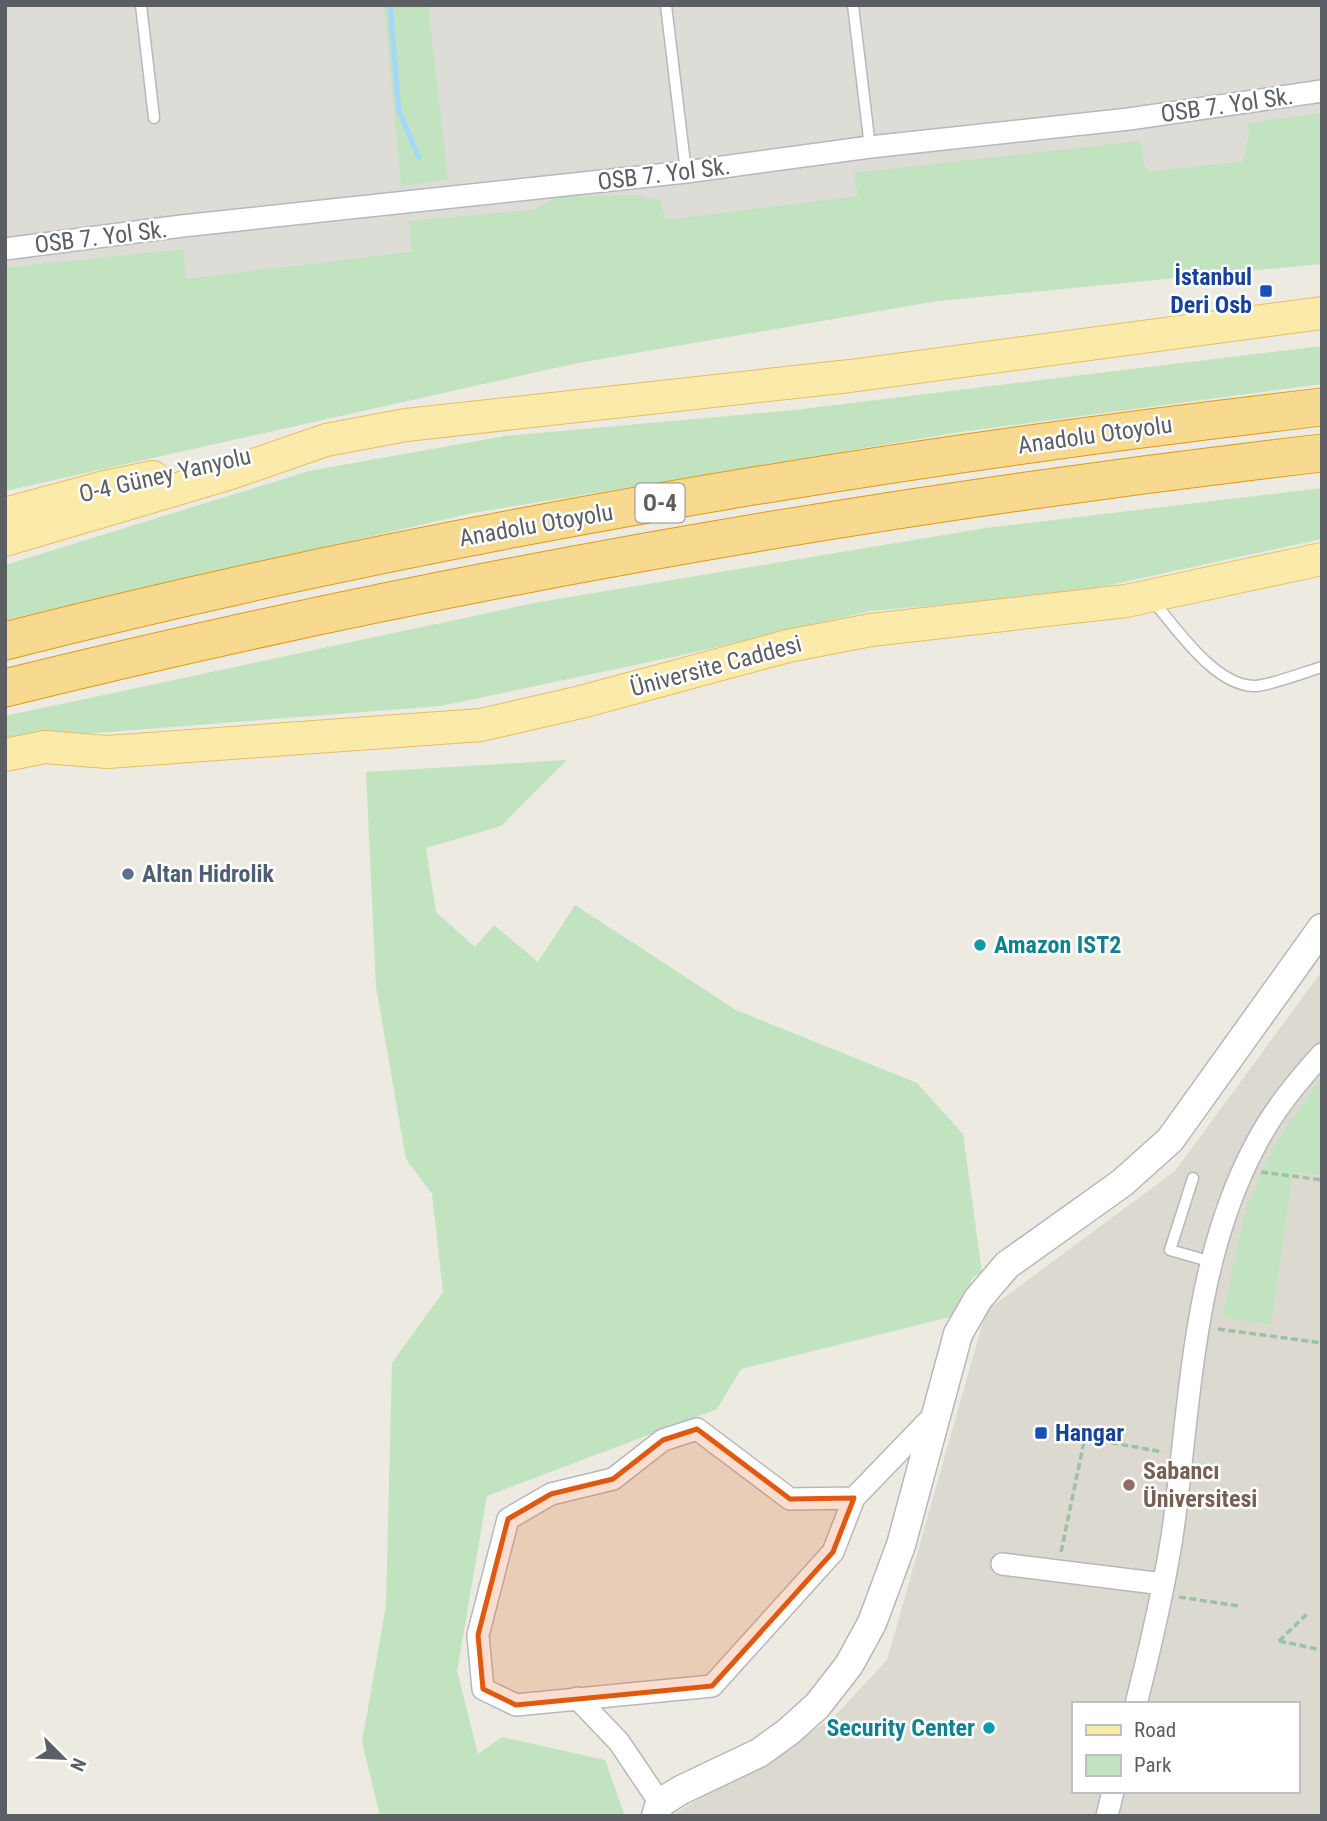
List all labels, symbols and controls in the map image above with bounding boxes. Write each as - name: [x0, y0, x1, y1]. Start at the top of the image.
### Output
- street label: OSB 7. Yol Sk.: [1159, 82, 1295, 128]
- street label: OSB 7. Yol Sk.: [596, 152, 732, 196]
- street label: OSB 7. Yol Sk.: [33, 215, 169, 259]
- place label: İstanbul Deri Osb: [1170, 263, 1252, 319]
- marker: İstanbul Deri Osb: [1258, 283, 1274, 299]
- street label: Anadolu Otoyolu: [1016, 410, 1174, 460]
- street label: O-4 Güney Yanyolu: [76, 442, 254, 508]
- road number: O-4: [636, 484, 684, 523]
- street label: Anadolu Otoyolu: [457, 498, 615, 552]
- street label: Üniversite Caddesi: [627, 630, 805, 702]
- place label: Altan Hidrolik: [142, 860, 275, 888]
- marker: Altan Hidrolik: [120, 866, 136, 882]
- place label: Amazon IST2: [994, 931, 1121, 959]
- marker: Amazon IST2: [972, 937, 988, 953]
- place label: Hangar: [1055, 1419, 1124, 1447]
- marker: Hangar: [1033, 1425, 1049, 1441]
- place label: Sabancı Üniversitesi: [1143, 1457, 1257, 1513]
- marker: Sabancı Üniversitesi: [1121, 1477, 1137, 1493]
- legend: [1072, 1702, 1299, 1793]
- place label: Security Center: [826, 1714, 975, 1742]
- text: Road: [1134, 1718, 1176, 1742]
- marker: Security Center: [981, 1720, 997, 1736]
- north arrow: [28, 1723, 98, 1793]
- text: Park: [1134, 1753, 1172, 1777]
- text: N: [65, 1755, 91, 1775]

